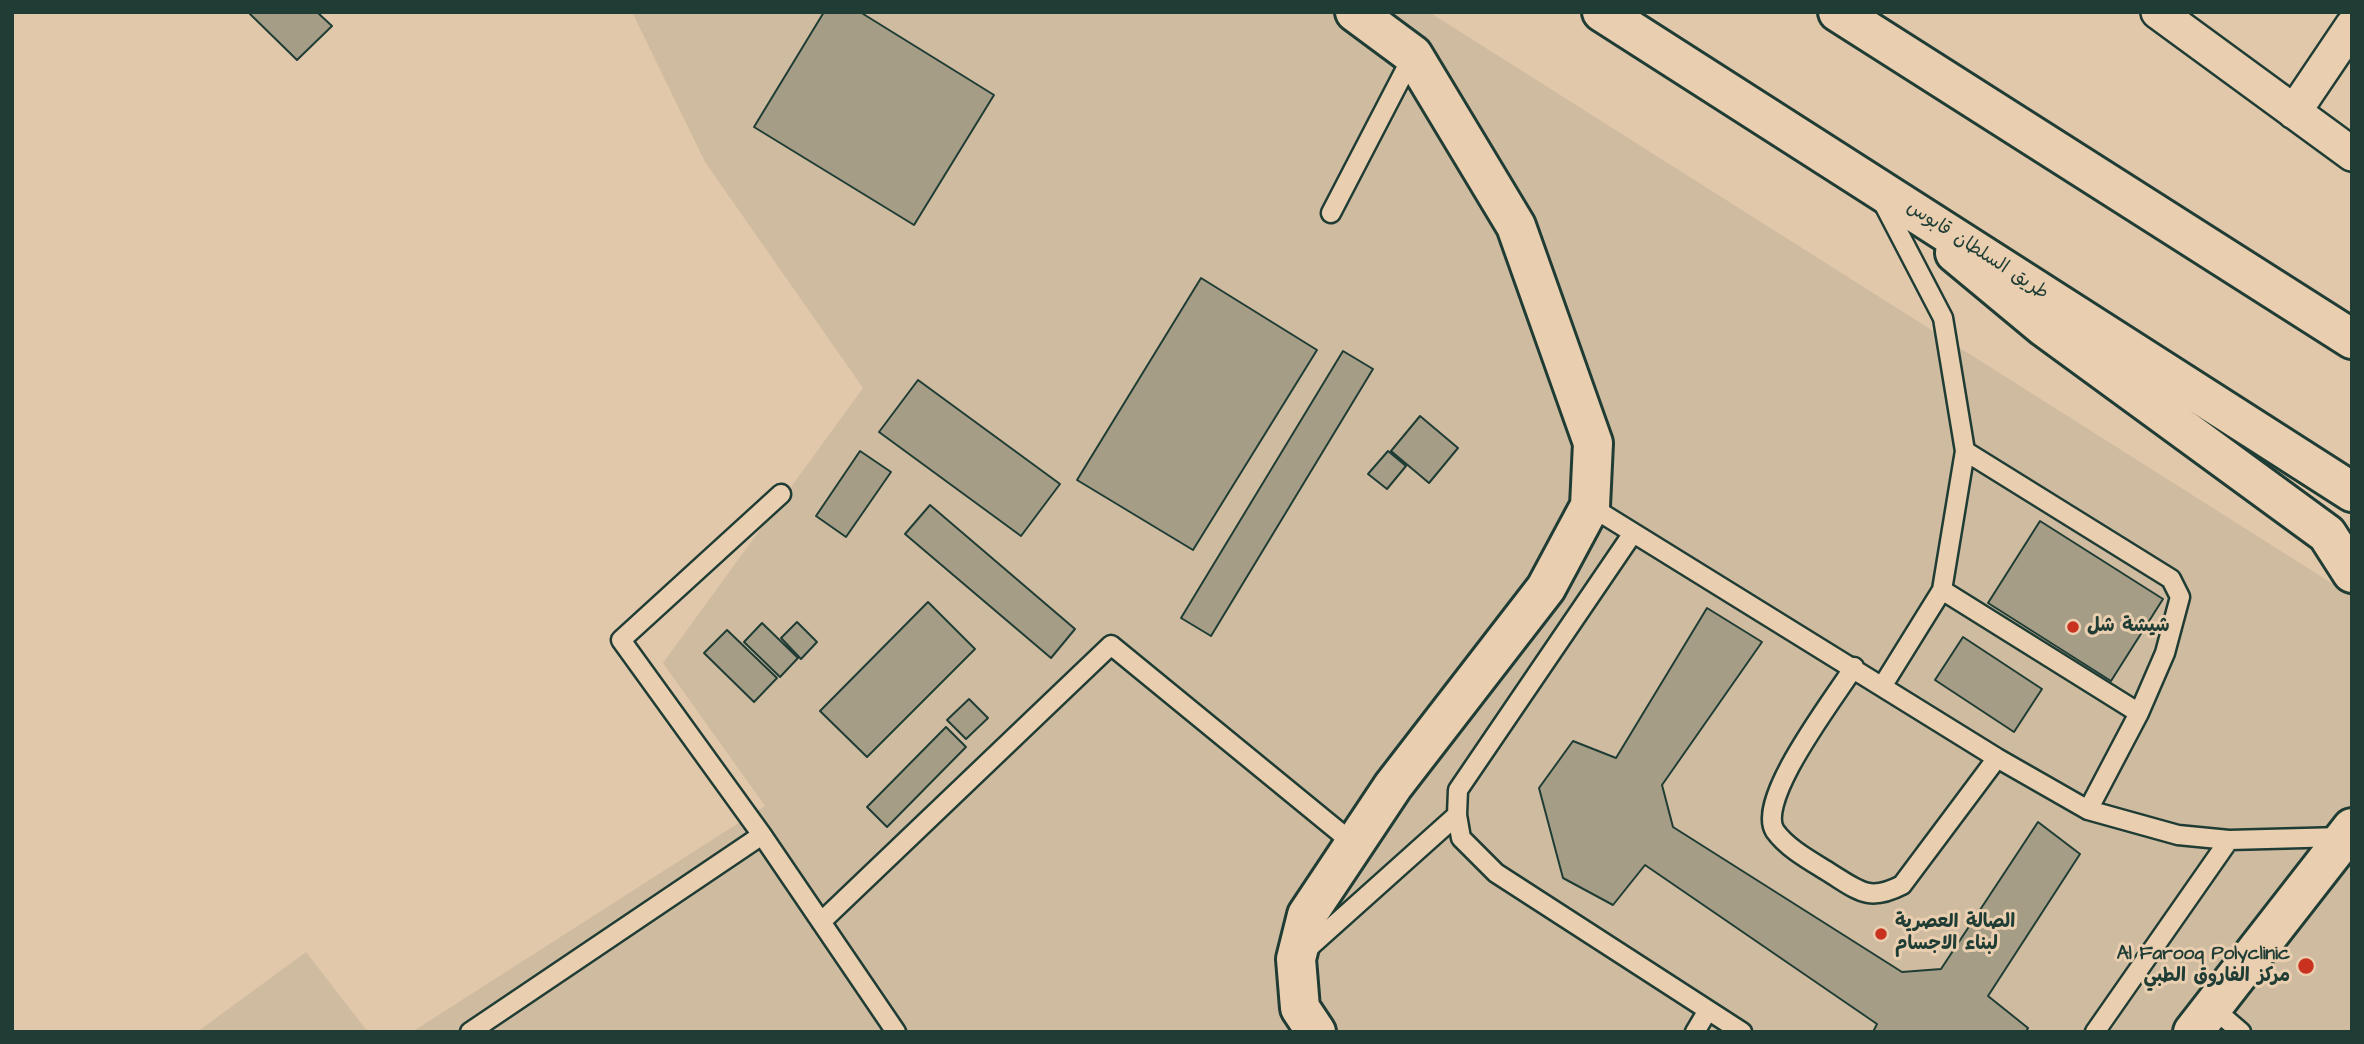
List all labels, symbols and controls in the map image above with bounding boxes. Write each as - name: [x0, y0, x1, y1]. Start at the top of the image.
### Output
- street label: طريق السلطان قابوس: [1902, 197, 2052, 305]
- place label: شيشة شل: [2087, 616, 2169, 638]
- marker: شيشة شل: [2065, 619, 2081, 635]
- place label: الصالة العصرية لبناء الاجسام: [1895, 912, 2015, 956]
- marker: الصالة العصرية لبناء الاجسام: [1873, 926, 1889, 942]
- place label: Al Farooq Polyclinic مركز الفاروق الطبي: [2117, 944, 2290, 988]
- marker: Al Farooq Polyclinic مركز الفاروق الطبي: [2296, 956, 2316, 976]

